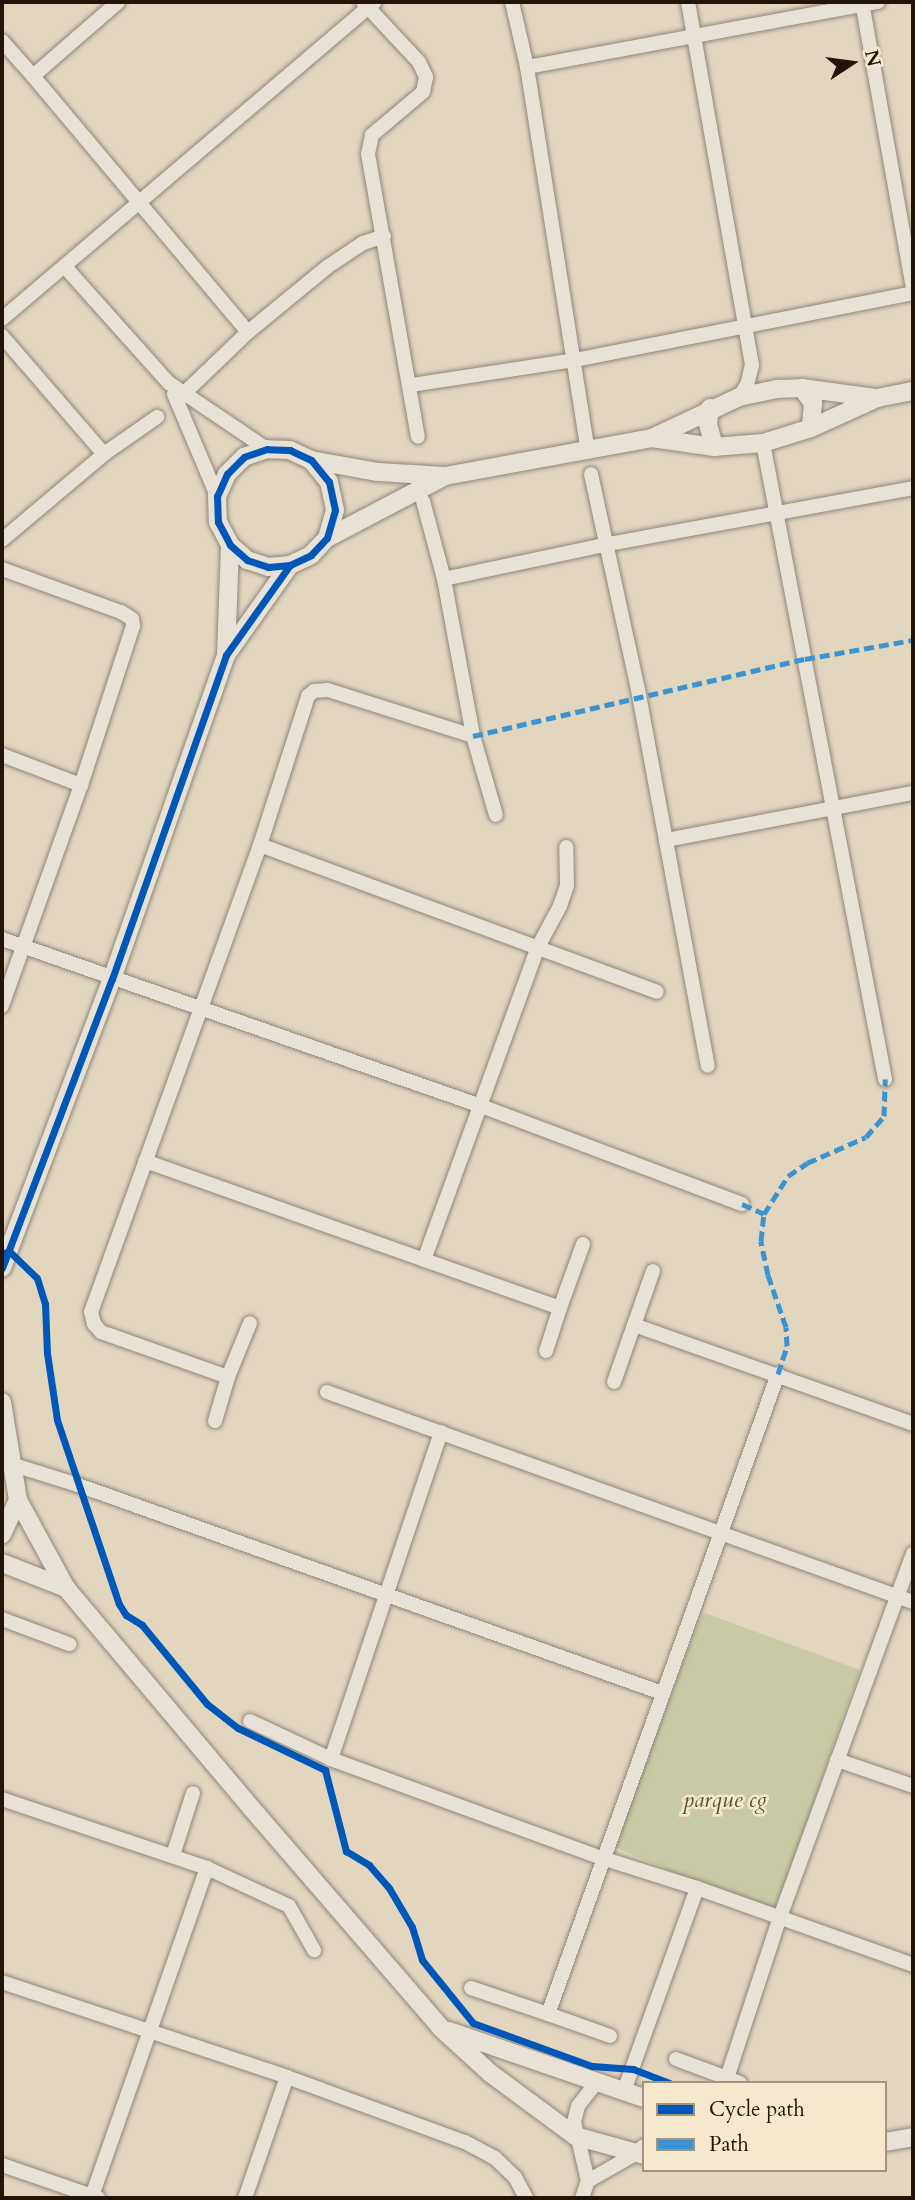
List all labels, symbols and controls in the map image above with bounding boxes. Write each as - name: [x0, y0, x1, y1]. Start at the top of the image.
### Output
- north arrow: [817, 28, 887, 98]
- text: N: [858, 47, 887, 69]
- park label: parque cg: [683, 1786, 767, 1814]
- legend: [642, 2081, 887, 2172]
- text: Cycle path: [709, 2095, 805, 2124]
- text: Path: [709, 2130, 749, 2159]

